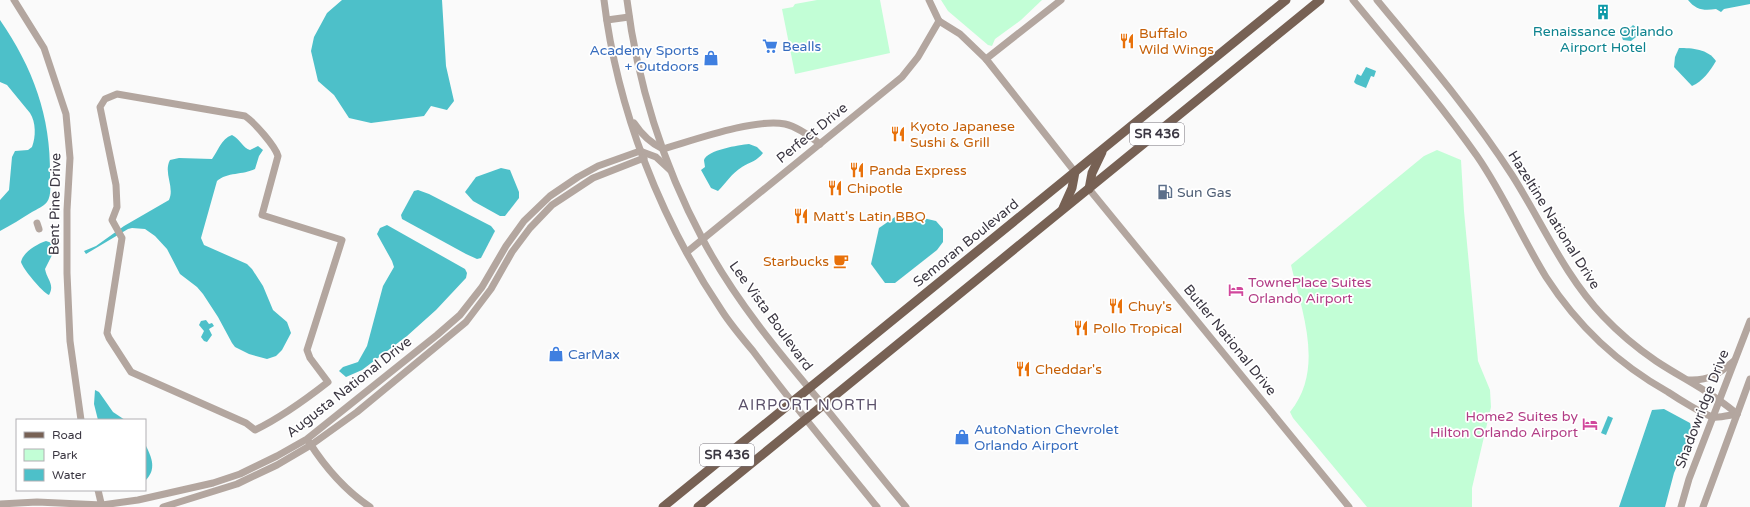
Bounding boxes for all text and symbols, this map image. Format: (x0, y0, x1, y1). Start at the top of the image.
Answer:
building icon: Renaissance Orlando Airport Hotel (1594, 3, 1612, 21)
place label: Renaissance Orlando Airport Hotel (1533, 23, 1673, 56)
place label: Buffalo Wild Wings (1139, 25, 1214, 58)
restaurant icon: Buffalo Wild Wings (1118, 32, 1136, 50)
supermarket icon: Bealls (761, 37, 779, 55)
place label: Bealls (782, 38, 821, 55)
place label: Academy Sports + Outdoors (589, 42, 699, 75)
shop icon: Academy Sports + Outdoors (702, 49, 720, 67)
street label: Perfect Drive (773, 99, 851, 167)
place label: Kyoto Japanese Sushi & Grill (910, 118, 1015, 151)
road number: SR 436 (1130, 123, 1184, 145)
restaurant icon: Kyoto Japanese Sushi & Grill (889, 125, 907, 143)
street label: Hazeltine National Drive (1504, 148, 1604, 292)
street label: Bent Pine Drive (46, 153, 64, 255)
restaurant icon: Panda Express (848, 161, 866, 179)
place label: Panda Express (869, 162, 967, 179)
restaurant icon: Chipotle (826, 179, 844, 197)
place label: Chipotle (847, 180, 903, 197)
fuel station icon: Sun Gas (1156, 183, 1174, 201)
place label: Sun Gas (1177, 184, 1232, 201)
street label: Semoran Boulevard (910, 195, 1022, 291)
restaurant icon: Matt's Latin BBQ (792, 207, 810, 225)
place label: Matt's Latin BBQ (813, 208, 926, 225)
cafe icon: Starbucks (832, 252, 850, 270)
place label: Starbucks (763, 253, 829, 270)
street label: Lee Vista Boulevard (726, 258, 816, 374)
place label: TownePlace Suites Orlando Airport (1248, 274, 1372, 307)
street label: Butler National Drive (1180, 281, 1280, 399)
hotel icon: TownePlace Suites Orlando Airport (1227, 281, 1245, 299)
restaurant icon: Chuy's (1107, 297, 1125, 315)
place label: Chuy's (1128, 298, 1172, 315)
restaurant icon: Pollo Tropical (1072, 319, 1090, 337)
place label: Pollo Tropical (1093, 320, 1182, 337)
street label: Augusta National Drive (283, 333, 415, 441)
shop icon: CarMax (547, 345, 565, 363)
place label: CarMax (568, 346, 620, 363)
street label: Shadowridge Drive (1672, 347, 1733, 471)
restaurant icon: Cheddar's (1014, 360, 1032, 378)
place label: Cheddar's (1035, 361, 1102, 378)
district label: AIRPORT NORTH (738, 396, 878, 414)
place label: Home2 Suites by Hilton Orlando Airport (1430, 408, 1579, 441)
hotel icon: Home2 Suites by Hilton Orlando Airport (1581, 415, 1599, 433)
legend (16, 419, 146, 491)
place label: AutoNation Chevrolet Orlando Airport (974, 421, 1119, 454)
text: Road (52, 428, 82, 442)
shop icon: AutoNation Chevrolet Orlando Airport (953, 428, 971, 446)
road number: SR 436 (700, 444, 754, 466)
text: Park (52, 448, 78, 462)
text: Water (52, 468, 87, 482)

